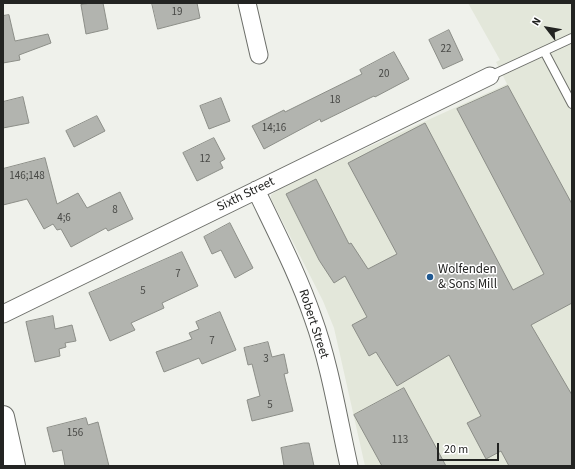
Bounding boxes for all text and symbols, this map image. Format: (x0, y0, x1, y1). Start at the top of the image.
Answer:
house number: 19 (172, 6, 182, 20)
north arrow (527, 8, 567, 48)
text: N (528, 15, 545, 29)
house number: 22 (441, 43, 451, 57)
house number: 20 (379, 68, 389, 82)
house number: 18 (330, 94, 340, 108)
house number: 14;16 (262, 122, 286, 136)
house number: 12 (200, 153, 210, 167)
house number: 146;148 (9, 170, 45, 184)
street label: Sixth Street (215, 174, 277, 216)
house number: 8 (112, 204, 118, 218)
house number: 4;6 (57, 212, 71, 226)
place label: Wolfenden & Sons Mill (438, 262, 497, 293)
house number: 7 (175, 268, 181, 282)
marker: Wolfenden & Sons Mill (425, 272, 435, 282)
house number: 5 (140, 285, 146, 299)
street label: Robert Street (294, 287, 332, 361)
house number: 7 (209, 335, 215, 349)
house number: 3 (263, 353, 269, 367)
house number: 5 (267, 399, 273, 413)
house number: 156 (67, 427, 83, 441)
house number: 113 (392, 434, 408, 448)
scale bar (439, 435, 501, 461)
text: 20 m (444, 441, 468, 458)

